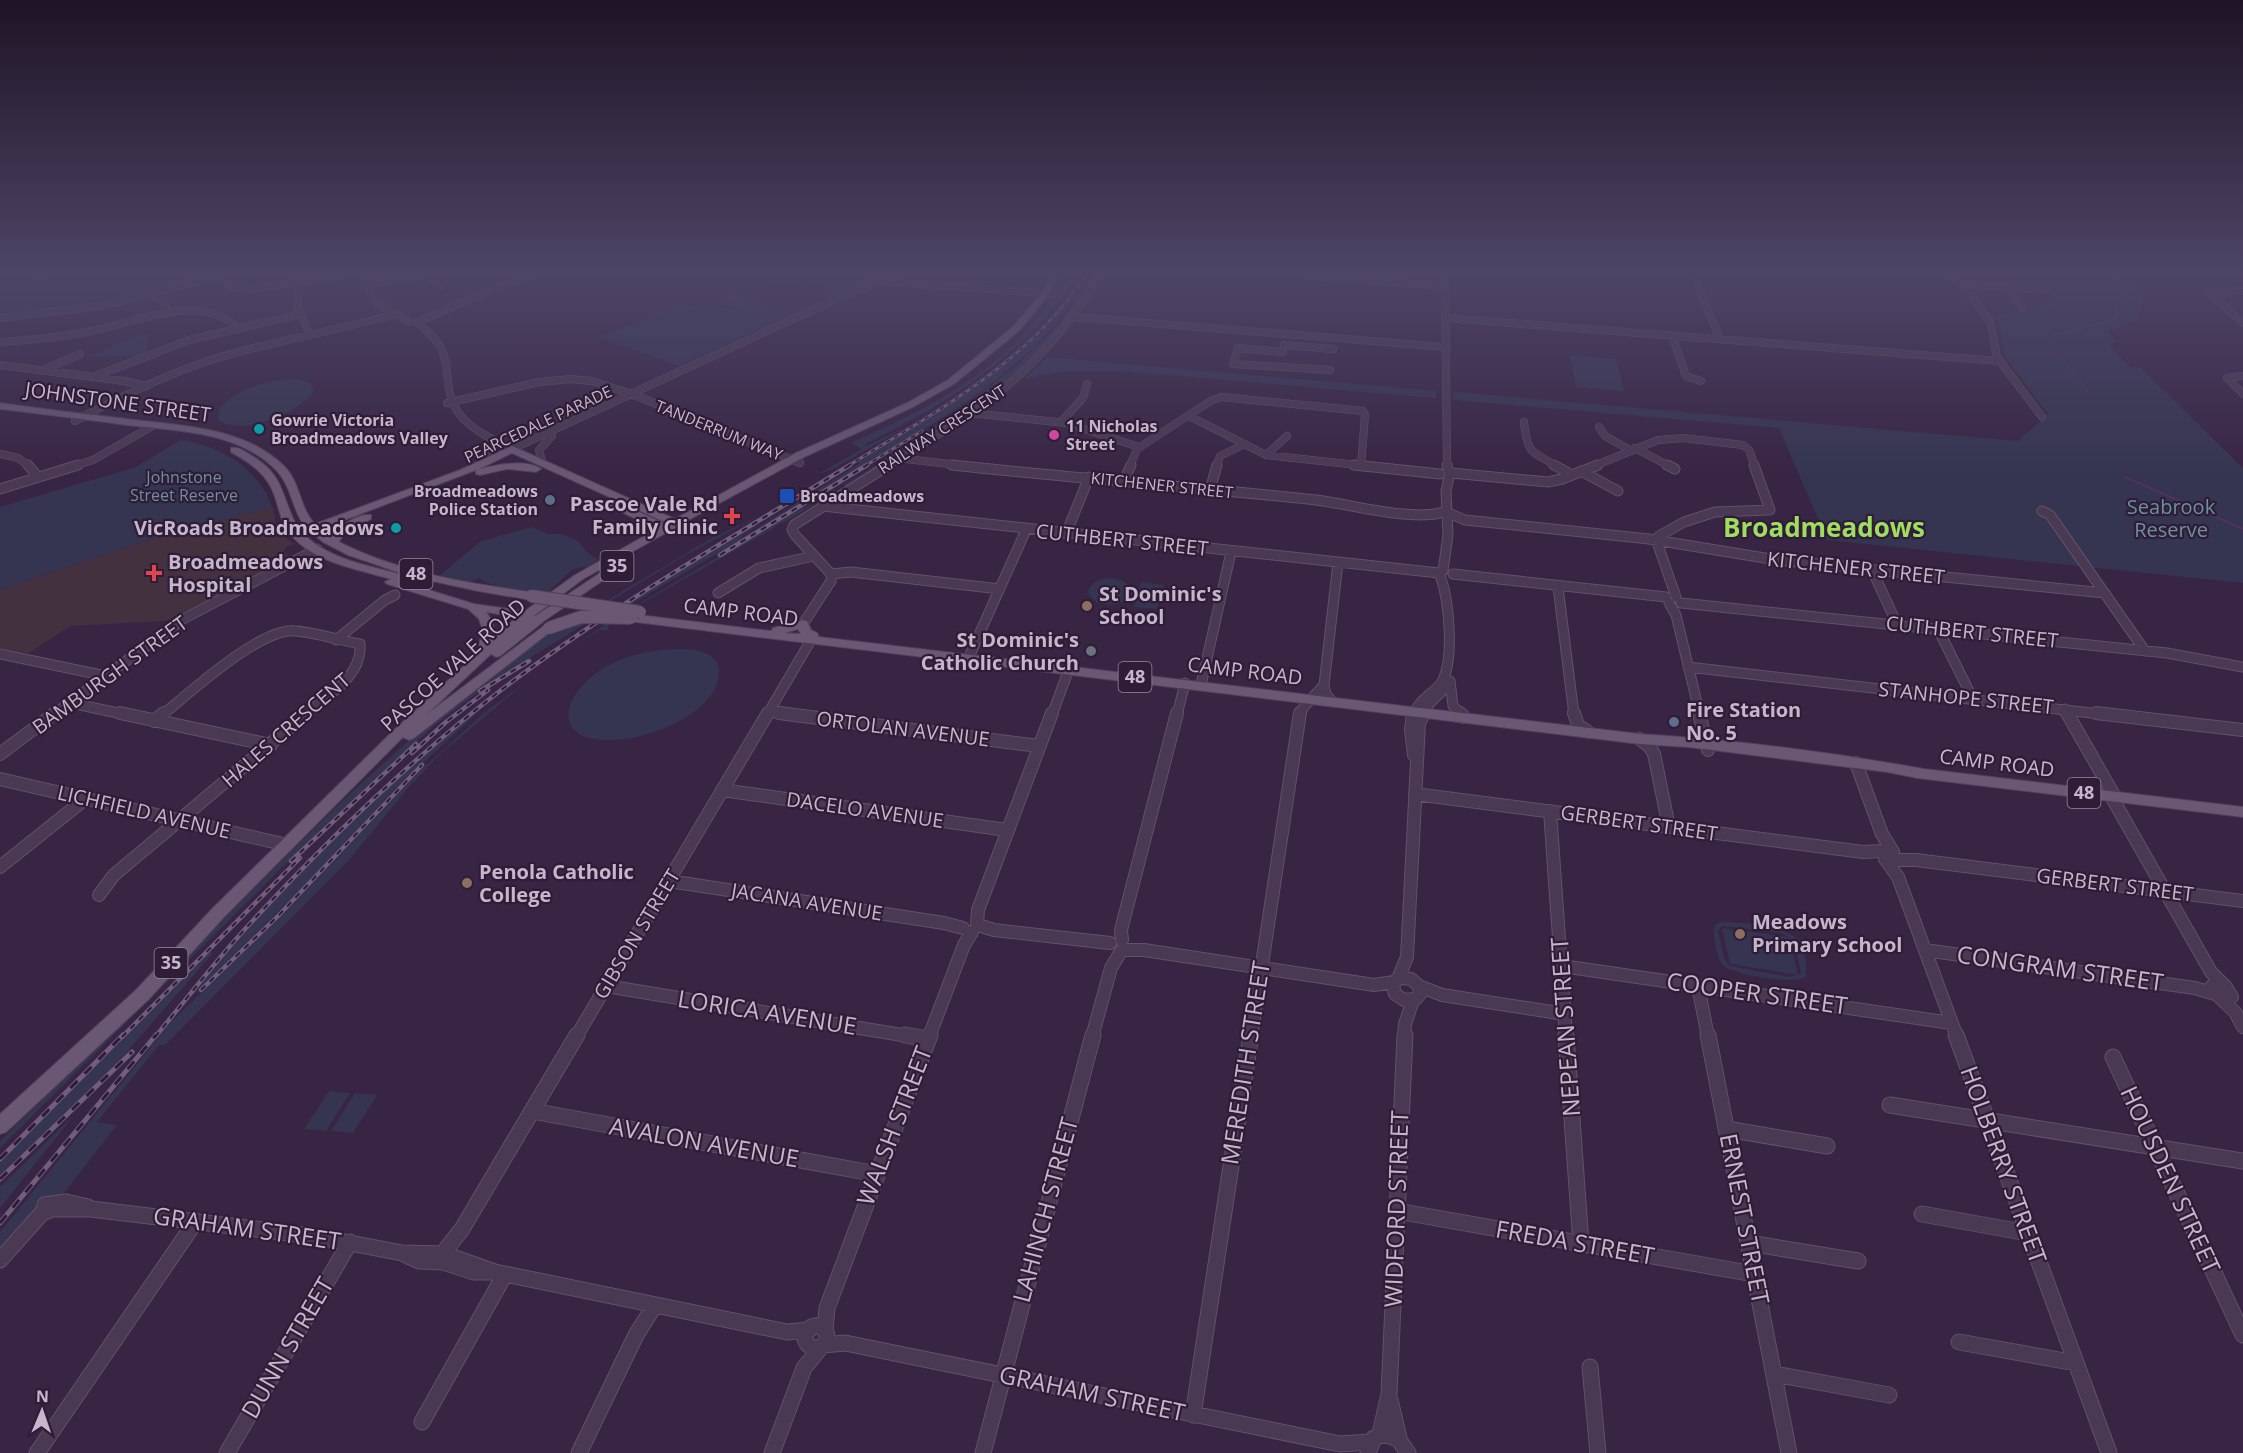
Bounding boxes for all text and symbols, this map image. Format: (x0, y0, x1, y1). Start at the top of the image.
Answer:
street label: JOHNSTONE STREET (22, 375, 213, 428)
street label: RAILWAY CRESCENT (874, 379, 1010, 479)
street label: PEARCEDALE PARADE (460, 380, 616, 468)
street label: TANDERRUM WAY (652, 394, 786, 466)
place label: Gowrie Victoria Broadmeadows Valley (271, 409, 449, 449)
place label: 11 Nicholas Street (1066, 415, 1158, 455)
marker: Gowrie Victoria Broadmeadows Valley (252, 422, 266, 436)
marker: 11 Nicholas Street (1047, 428, 1061, 442)
park label: Johnstone Street Reserve (130, 466, 238, 506)
street label: KITCHENER STREET (1090, 467, 1234, 503)
place label: Broadmeadows Police Station (414, 480, 538, 520)
place label: Broadmeadows (800, 485, 924, 507)
marker: Broadmeadows (778, 487, 796, 505)
place label: Pascoe Vale Rd Family Clinic (570, 490, 718, 540)
marker: Broadmeadows Police Station (543, 493, 557, 507)
park label: Seabrook Reserve (2127, 493, 2216, 543)
marker: Pascoe Vale Rd Family Clinic (723, 507, 741, 525)
district label: Broadmeadows (1723, 509, 1925, 545)
place label: VicRoads Broadmeadows (134, 514, 384, 541)
street label: CUTHBERT STREET (1035, 517, 1210, 562)
marker: VicRoads Broadmeadows (389, 521, 403, 535)
street label: KITCHENER STREET (1766, 545, 1946, 590)
place label: Broadmeadows Hospital (168, 548, 323, 598)
road number: 35 (600, 551, 634, 581)
road number: 48 (400, 559, 432, 589)
marker: Broadmeadows Hospital (145, 564, 163, 582)
place label: St Dominic's School (1099, 580, 1222, 630)
street label: CAMP ROAD (682, 591, 800, 632)
street label: PASCOE VALE ROAD (374, 592, 531, 737)
marker: St Dominic's School (1080, 599, 1094, 613)
street label: BAMBURGH STREET (27, 609, 193, 740)
street label: CUTHBERT STREET (1885, 609, 2060, 654)
place label: St Dominic's Catholic Church (921, 626, 1079, 676)
marker: St Dominic's Catholic Church (1084, 644, 1098, 658)
street label: CAMP ROAD (1186, 650, 1304, 691)
road number: 48 (1118, 662, 1152, 692)
street label: HALES CRESCENT (216, 666, 356, 793)
street label: STANHOPE STREET (1877, 675, 2055, 720)
place label: Fire Station No. 5 (1686, 696, 1801, 746)
street label: ORTOLAN AVENUE (815, 704, 991, 753)
marker: Fire Station No. 5 (1667, 715, 1681, 729)
street label: CAMP ROAD (1938, 742, 2056, 783)
street label: LICHFIELD AVENUE (55, 778, 233, 845)
road number: 48 (2068, 778, 2100, 808)
street label: DACELO AVENUE (785, 785, 945, 834)
street label: GERBERT STREET (1559, 798, 1719, 847)
place label: Penola Catholic College (479, 858, 634, 908)
street label: GERBERT STREET (2035, 861, 2195, 908)
street label: GIBSON STREET (587, 864, 686, 1004)
marker: Penola Catholic College (460, 876, 474, 890)
street label: JACANA AVENUE (728, 876, 885, 927)
place label: Meadows Primary School (1752, 908, 1902, 958)
marker: Meadows Primary School (1733, 927, 1747, 941)
street label: NEPEAN STREET (1542, 936, 1587, 1118)
street label: CONGRAM STREET (1955, 937, 2166, 998)
road number: 35 (154, 948, 188, 978)
street label: MEREDITH STREET (1212, 959, 1277, 1167)
street label: COOPER STREET (1665, 963, 1850, 1022)
street label: LORICA AVENUE (675, 981, 859, 1042)
street label: WALSH STREET (848, 1041, 939, 1210)
street label: HOLBERRY STREET (1953, 1061, 2056, 1268)
street label: HOUSDEN STREET (2113, 1080, 2229, 1278)
street label: AVALON AVENUE (607, 1109, 802, 1174)
street label: WIDFORD STREET (1376, 1110, 1415, 1308)
street label: LAHINCH STREET (1004, 1113, 1085, 1306)
street label: ERNEST STREET (1713, 1131, 1778, 1307)
street label: GRAHAM STREET (151, 1198, 343, 1257)
street label: FREDA STREET (1493, 1211, 1657, 1272)
street label: DUNN STREET (233, 1270, 341, 1424)
street label: GRAHAM STREET (996, 1357, 1188, 1428)
north arrow (12, 1381, 72, 1441)
text: N (36, 1385, 49, 1407)

